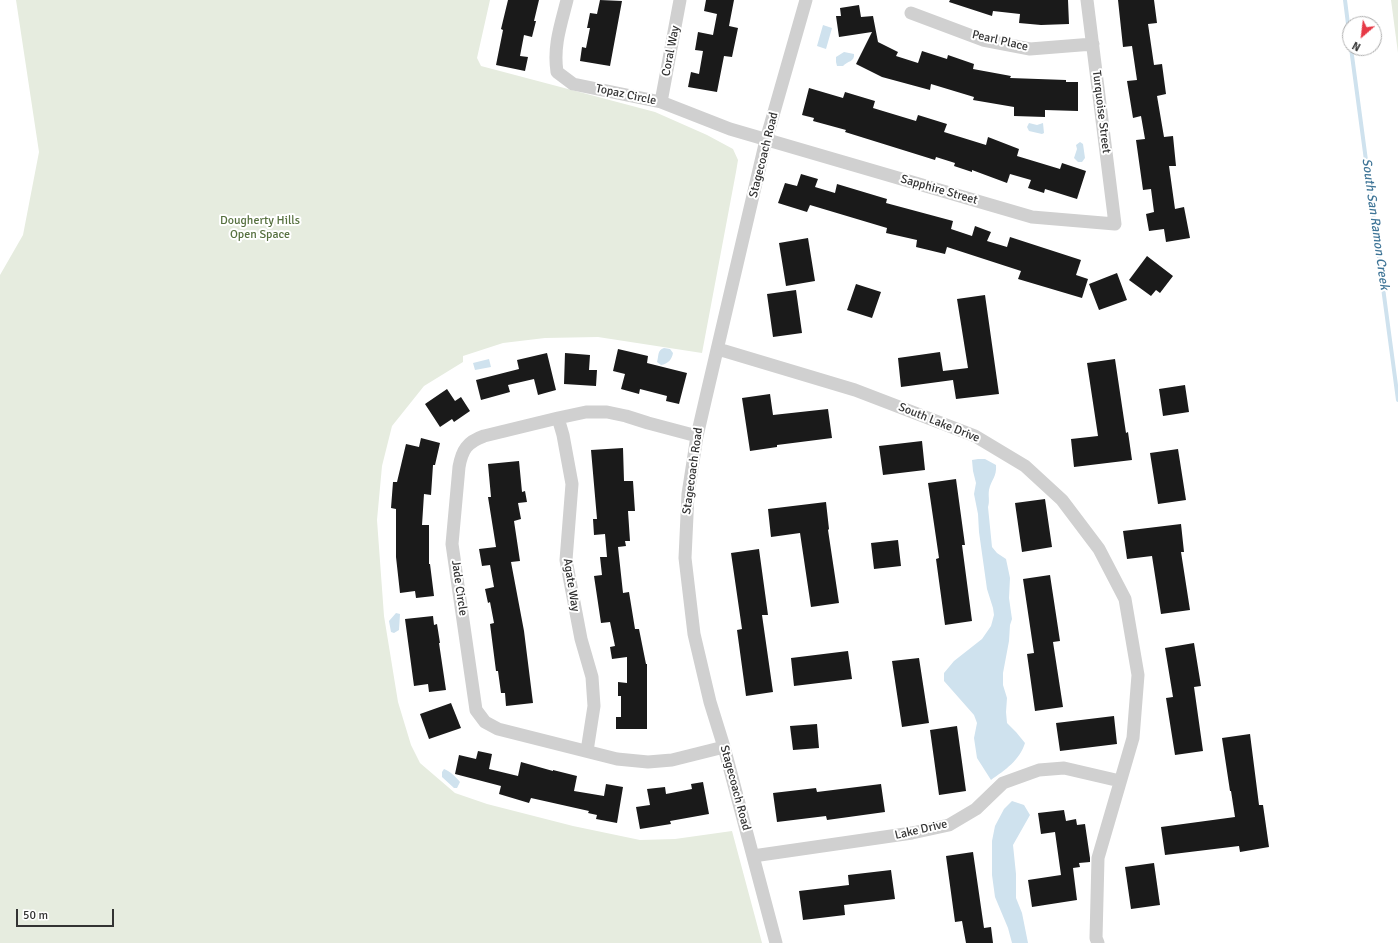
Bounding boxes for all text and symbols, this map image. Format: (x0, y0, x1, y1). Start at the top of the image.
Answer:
north arrow (1342, 16, 1382, 56)
street label: Coral Way (659, 24, 683, 78)
street label: Pearl Place (971, 28, 1029, 54)
text: N (1350, 39, 1363, 54)
street label: Turquoise Street (1089, 70, 1113, 154)
street label: Topaz Circle (595, 82, 657, 108)
street label: Stagecoach Road (746, 111, 782, 199)
water label: South San Ramon Creek (1358, 157, 1392, 291)
street label: Sapphire Street (899, 172, 979, 208)
park label: Dougherty Hills Open Space (220, 214, 300, 242)
street label: South Lake Drive (896, 400, 982, 446)
street label: Stagecoach Road (680, 427, 706, 515)
street label: Agate Way (560, 557, 582, 613)
street label: Jade Circle (448, 559, 470, 617)
street label: Stagecoach Road (717, 744, 753, 832)
street label: Lake Drive (893, 817, 949, 843)
scale bar (18, 901, 116, 927)
text: 50 m (23, 908, 48, 923)

